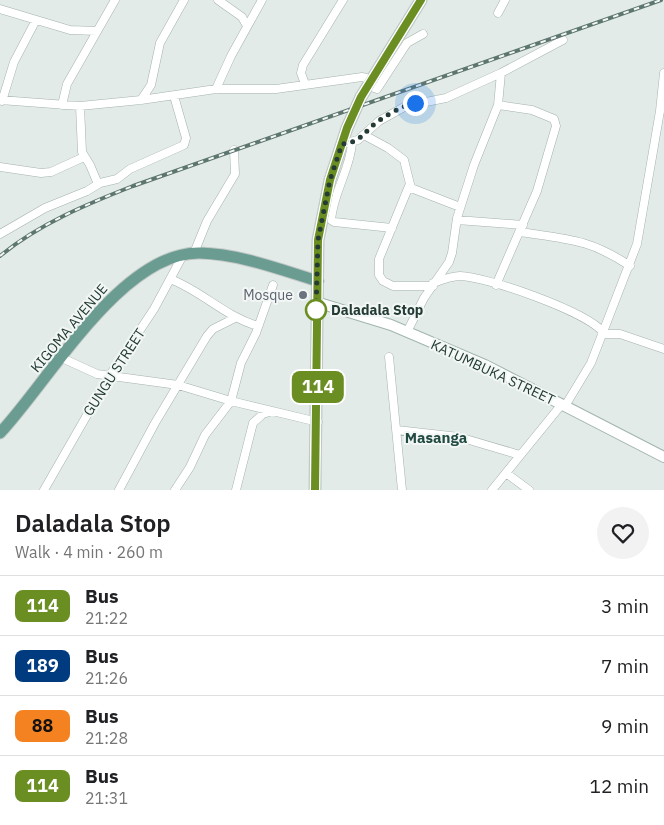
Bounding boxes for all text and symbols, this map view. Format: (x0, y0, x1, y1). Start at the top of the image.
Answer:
your location (403, 91, 428, 116)
street label: KIGOMA AVENUE (27, 280, 111, 376)
place label: Mosque (243, 286, 293, 304)
marker: Mosque (297, 289, 309, 301)
marker: Daladala Stop (305, 299, 327, 321)
place label: Daladala Stop (331, 301, 423, 319)
street label: GUNGU STREET (79, 325, 149, 419)
street label: KATUMBUKA STREET (428, 335, 558, 409)
line badge: 114 (289, 371, 347, 403)
text: 114 (302, 375, 334, 398)
district label: Masanga (405, 428, 468, 447)
text: Daladala Stop (15, 507, 171, 539)
button: heart (597, 507, 649, 559)
text: Walk · 4 min · 260 m (15, 542, 163, 562)
text: Bus (85, 584, 119, 608)
text: 114 (26, 594, 59, 617)
text: 3 min (601, 594, 649, 618)
text: 21:22 (85, 608, 128, 628)
text: Bus (85, 644, 119, 668)
text: 189 (26, 654, 59, 677)
text: 7 min (601, 654, 649, 678)
text: 21:26 (85, 668, 128, 688)
text: Bus (85, 704, 119, 728)
text: 88 (32, 714, 53, 737)
text: 9 min (601, 714, 649, 738)
text: 21:28 (85, 728, 128, 748)
text: Bus (85, 764, 119, 788)
text: 114 (26, 774, 59, 797)
text: 12 min (590, 774, 649, 798)
text: 21:31 (85, 788, 128, 808)

